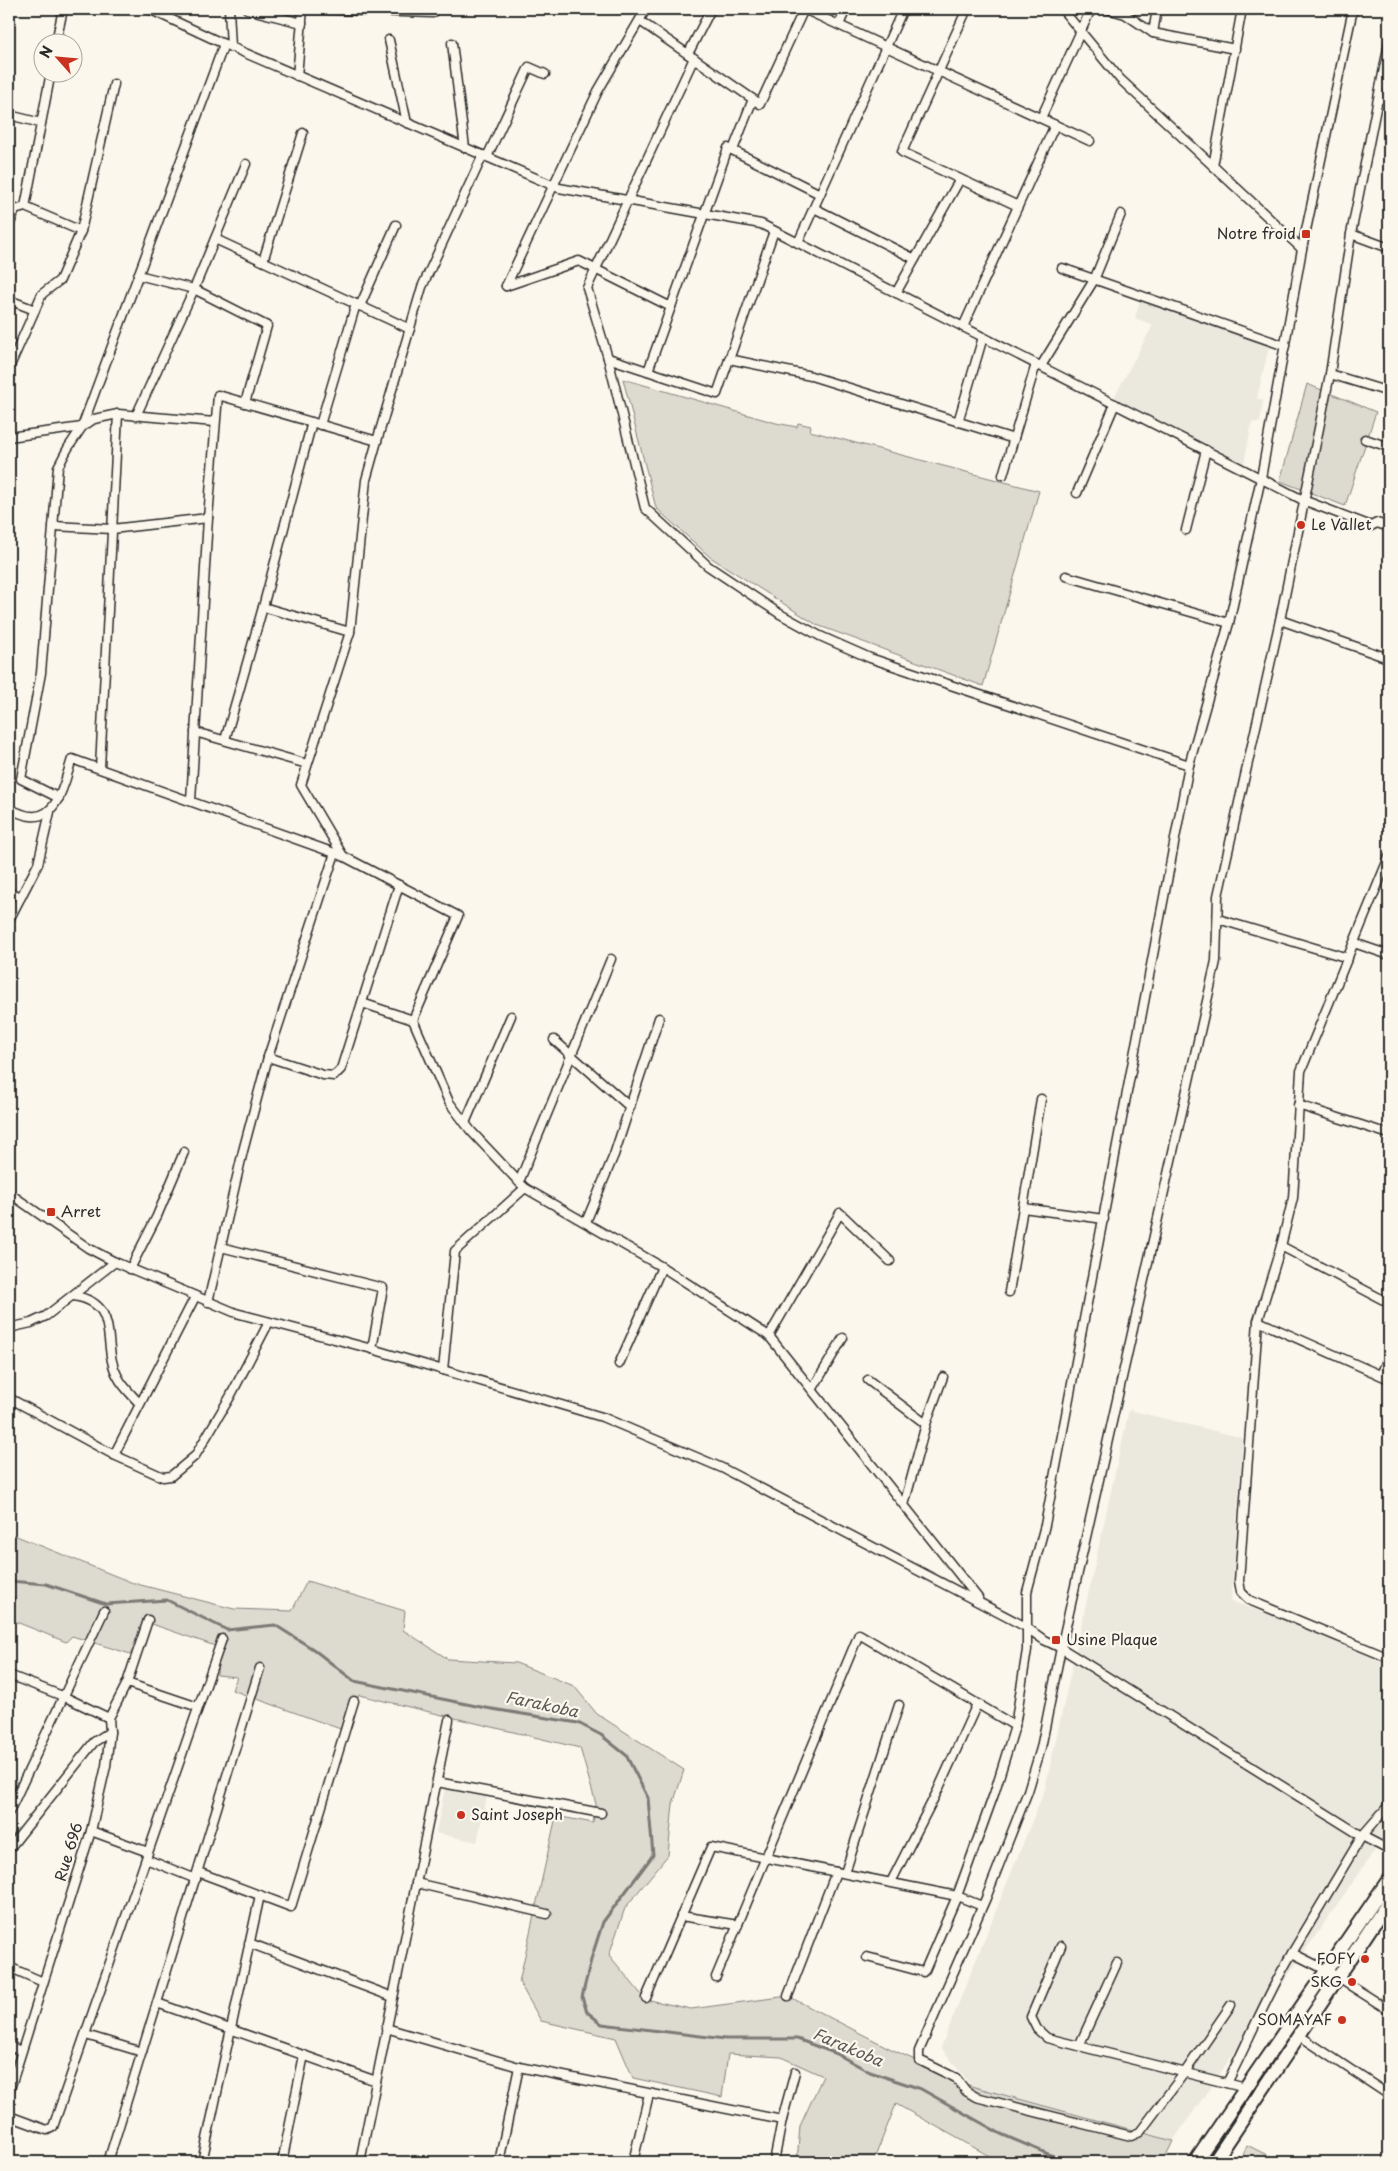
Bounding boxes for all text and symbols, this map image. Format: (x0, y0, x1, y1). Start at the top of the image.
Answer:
north arrow (32, 32, 82, 82)
text: N (34, 42, 58, 62)
place label: Notre froid (1217, 221, 1296, 244)
marker: Notre froid (1300, 228, 1312, 240)
place label: Le Vallet (1311, 512, 1372, 535)
marker: Le Vallet (1295, 519, 1307, 531)
place label: Arret (61, 1199, 101, 1222)
marker: Arret (45, 1206, 57, 1218)
place label: Usine Plaque (1066, 1627, 1158, 1650)
marker: Usine Plaque (1050, 1634, 1062, 1646)
water label: Farakoba (504, 1684, 582, 1723)
place label: Saint Joseph (471, 1802, 563, 1825)
marker: Saint Joseph (455, 1809, 467, 1821)
street label: Rue 696 (48, 1819, 87, 1884)
place label: FOFY (1317, 1946, 1355, 1969)
marker: FOFY (1359, 1953, 1371, 1965)
place label: SKG (1310, 1969, 1342, 1992)
marker: SKG (1346, 1976, 1358, 1988)
place label: SOMAYAF (1258, 2007, 1332, 2030)
marker: SOMAYAF (1336, 2014, 1348, 2026)
water label: Farakoba (810, 2021, 888, 2072)

